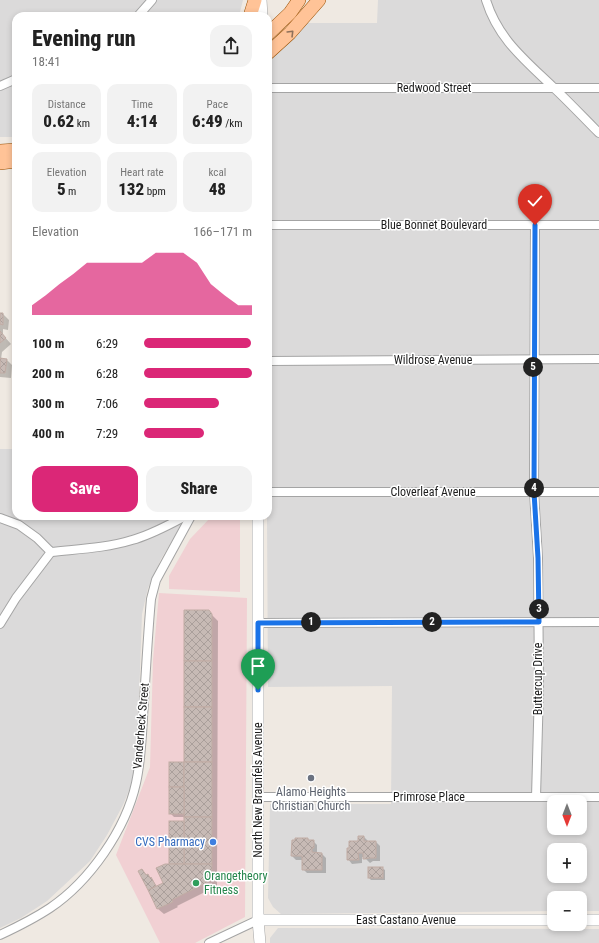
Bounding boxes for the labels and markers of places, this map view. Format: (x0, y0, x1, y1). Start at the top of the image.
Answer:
pin (518, 184, 552, 225)
pin: 5 (523, 357, 543, 377)
pin: 4 (524, 478, 544, 498)
pin: 3 (529, 599, 549, 619)
pin: 1 (301, 612, 321, 632)
pin: 2 (422, 612, 442, 632)
pin (241, 649, 275, 690)
marker: Alamo Heights Christian Church (306, 773, 316, 783)
place label: Alamo Heights Christian Church (272, 785, 350, 813)
place label: CVS Pharmacy (135, 835, 205, 849)
marker: CVS Pharmacy (208, 837, 218, 847)
place label: Orangetheory Fitness (204, 869, 268, 897)
marker: Orangetheory Fitness (191, 878, 201, 888)

